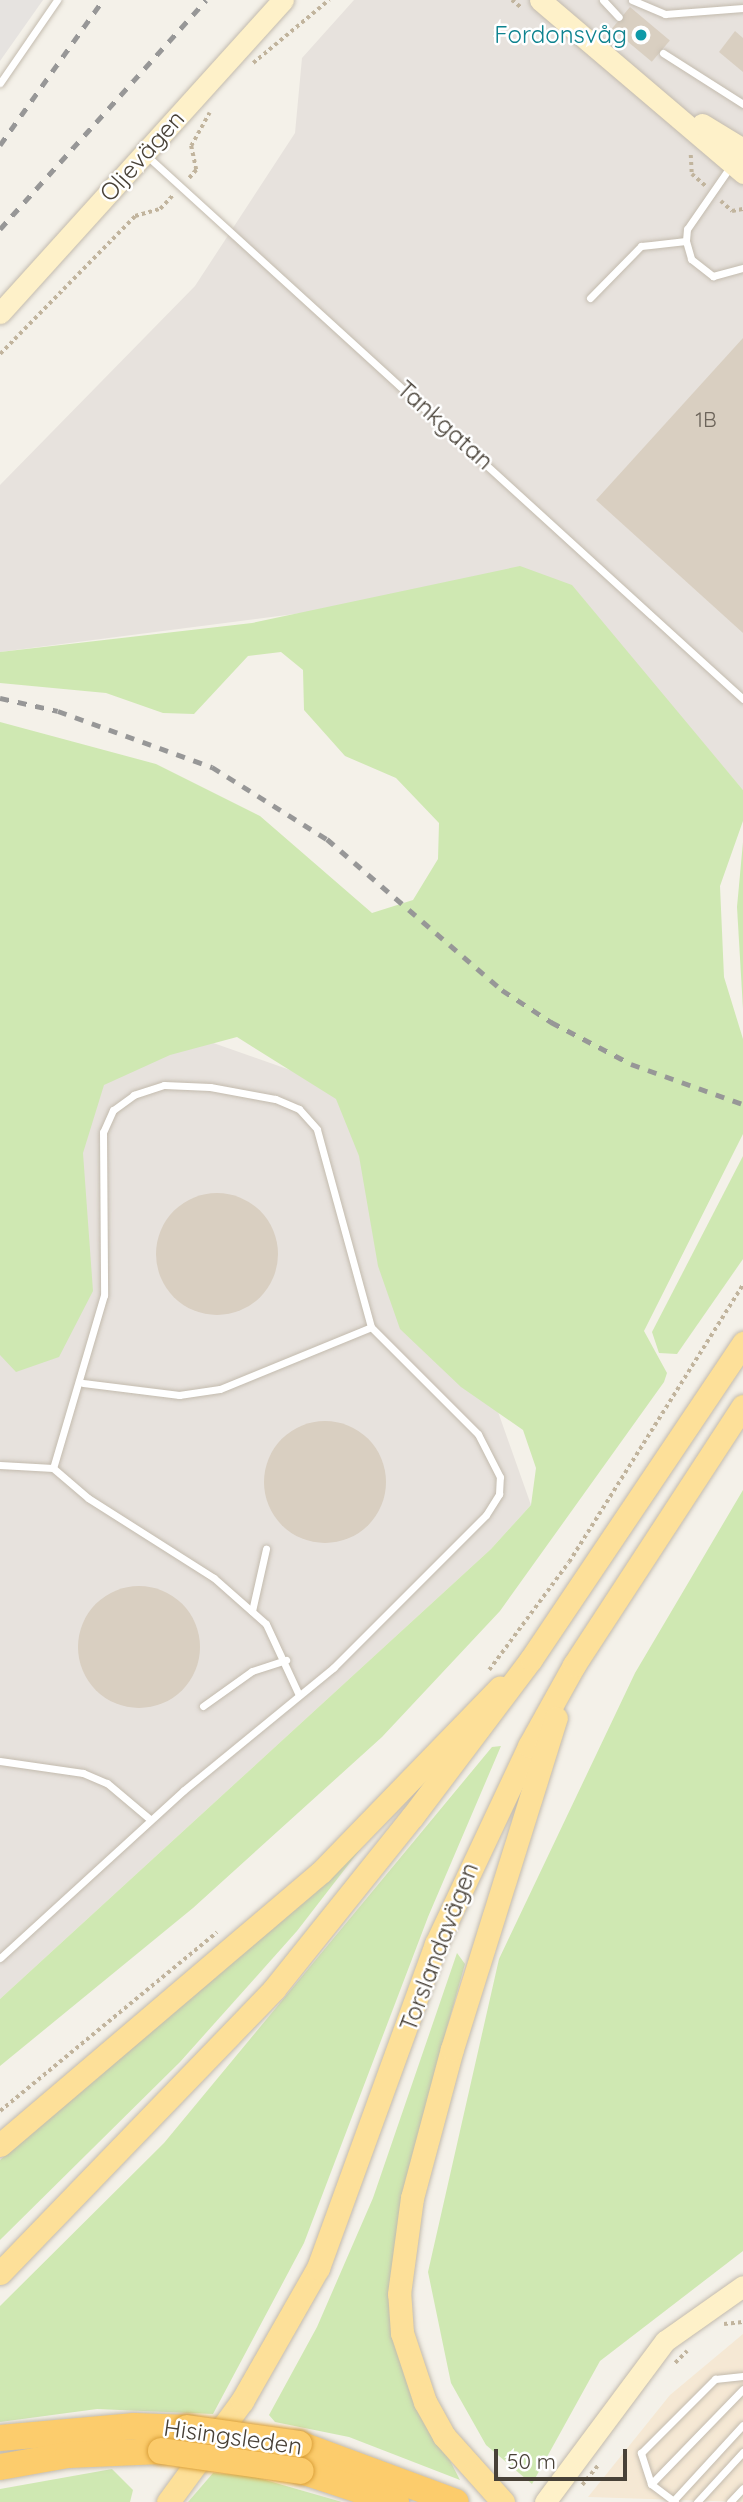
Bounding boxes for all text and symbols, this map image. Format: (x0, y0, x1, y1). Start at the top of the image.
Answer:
place label: Fordonsvåg (494, 21, 627, 49)
marker: Fordonsvåg (633, 27, 649, 43)
street label: Oljevägen (94, 105, 190, 207)
street label: Tankgatan (391, 374, 499, 476)
house number: 1B (695, 406, 717, 432)
street label: Torslandavägen (394, 1859, 484, 2035)
street label: Hisingsleden (162, 2413, 304, 2461)
scale bar (498, 2436, 631, 2480)
text: 50 m (507, 2448, 556, 2474)

